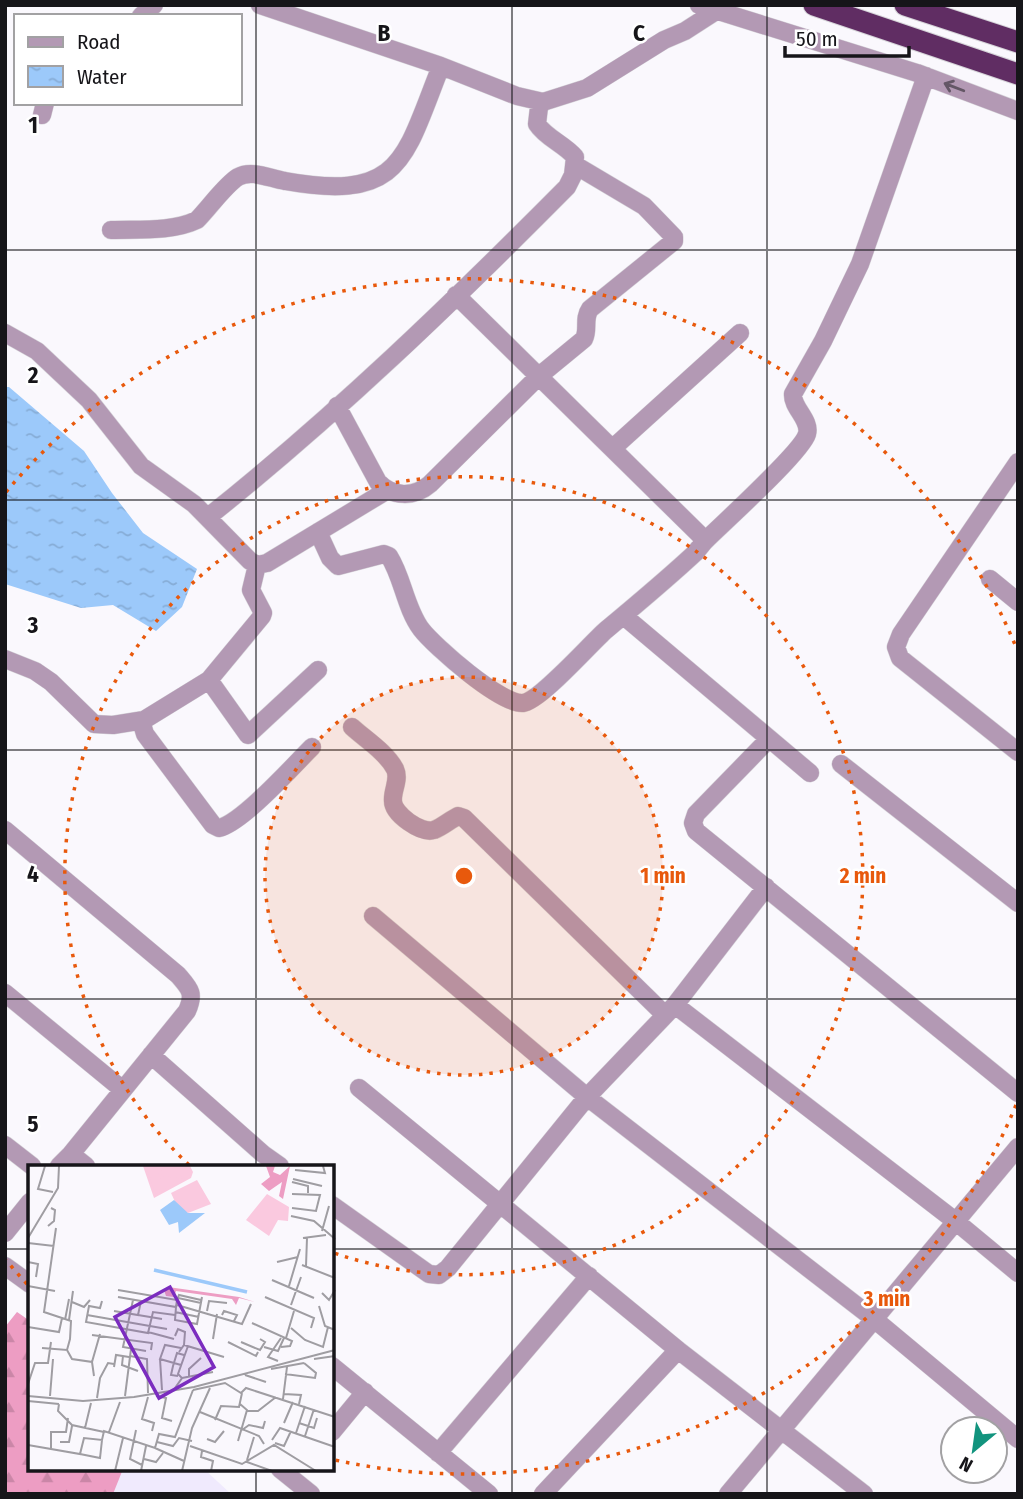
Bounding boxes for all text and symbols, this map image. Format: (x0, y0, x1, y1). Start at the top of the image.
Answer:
legend (14, 14, 242, 105)
scale bar (785, 14, 909, 58)
text: B (378, 19, 391, 47)
text: C (633, 19, 645, 47)
text: 50 m (796, 26, 838, 52)
text: Road (77, 29, 121, 55)
text: Water (77, 64, 127, 90)
one-way arrow (943, 80, 965, 92)
text: 1 (28, 111, 38, 139)
text: 2 (27, 361, 39, 389)
text: 3 (27, 611, 39, 639)
text: 4 (27, 860, 39, 888)
text: 1 min (640, 863, 686, 889)
text: 2 min (839, 863, 886, 889)
centre of rings (452, 864, 476, 888)
text: 5 (27, 1110, 39, 1138)
inset map (28, 1165, 334, 1471)
text: 3 min (863, 1286, 910, 1312)
north arrow (939, 1415, 1009, 1485)
text: N (955, 1452, 977, 1477)

